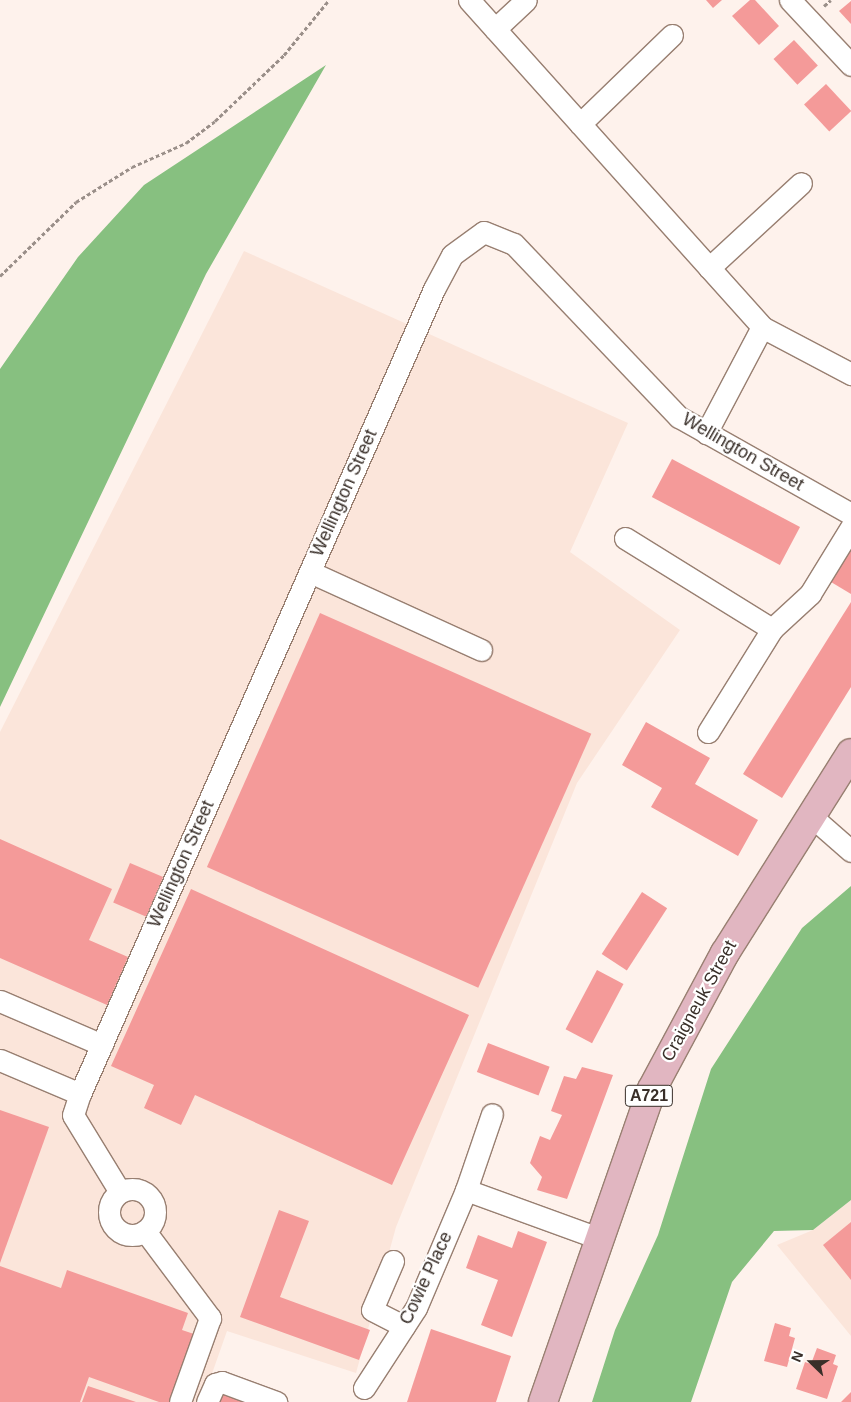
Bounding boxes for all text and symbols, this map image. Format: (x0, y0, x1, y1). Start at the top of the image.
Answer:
street label: Wellington Street (678, 408, 808, 496)
street label: Wellington Street (306, 426, 382, 560)
street label: Wellington Street (143, 797, 219, 931)
street label: Craigneuk Street (657, 937, 741, 1065)
road number: A721 (624, 1082, 674, 1110)
street label: Cowie Place (395, 1228, 457, 1328)
north arrow (786, 1337, 836, 1387)
text: N (788, 1349, 806, 1364)

